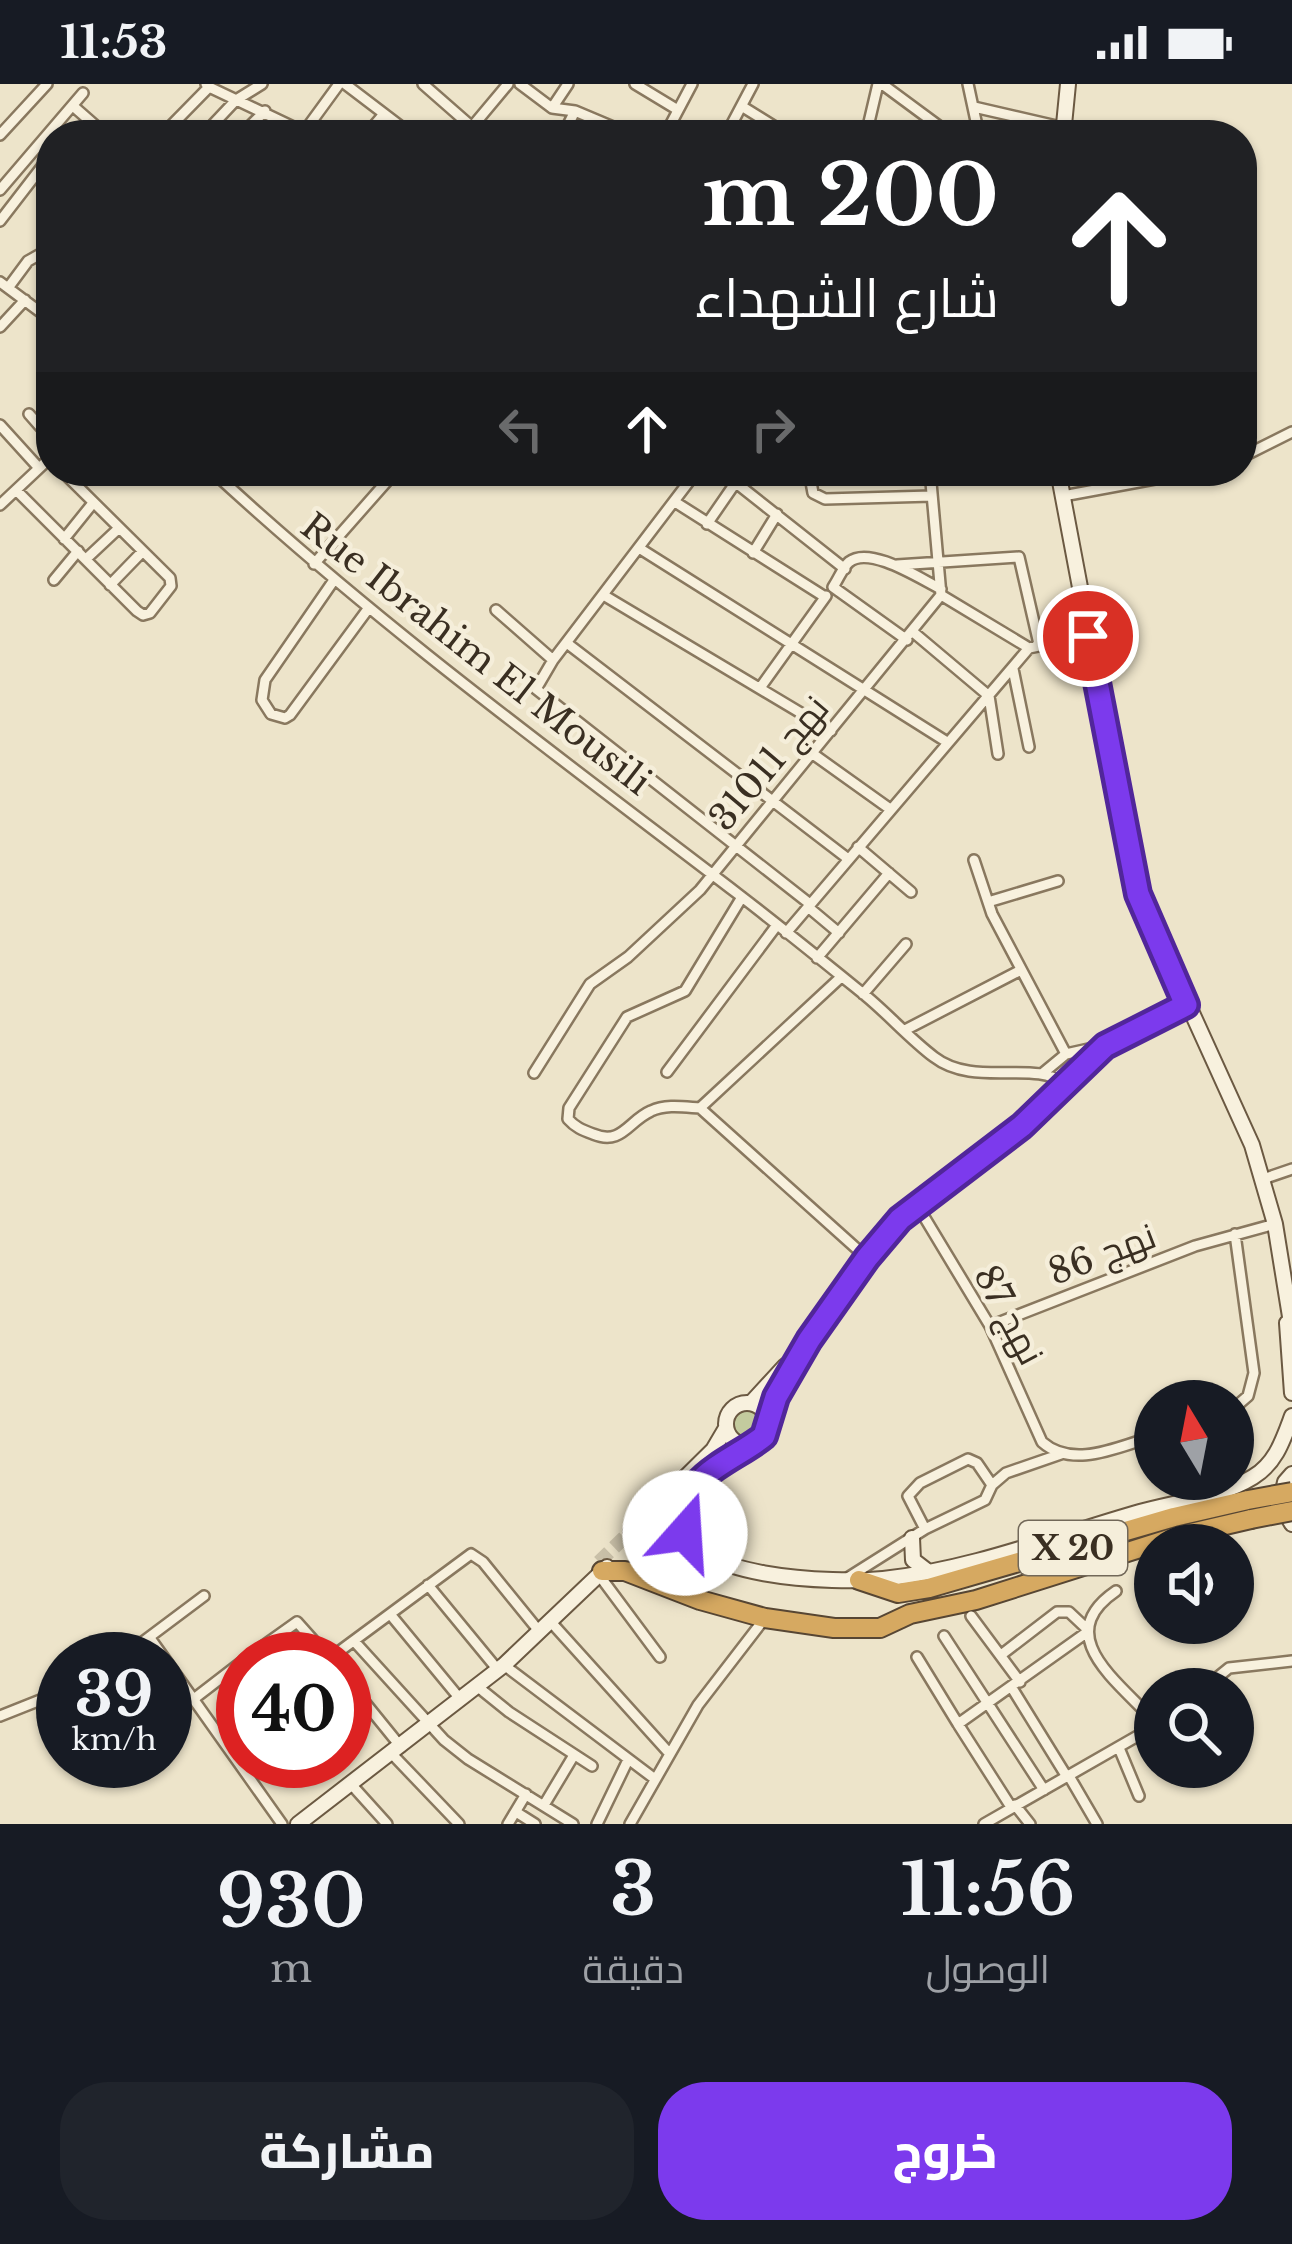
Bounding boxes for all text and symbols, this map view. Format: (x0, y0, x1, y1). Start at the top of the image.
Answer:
text: 11:53 (60, 14, 167, 70)
text: 200 m (702, 144, 999, 248)
icon: ahead (1041, 168, 1197, 324)
text: شارع الشهداء (695, 265, 999, 332)
icon: left (488, 396, 554, 462)
icon: ahead (614, 396, 680, 462)
icon: right (740, 396, 806, 462)
street label: Rue Ibrahim El Mousili (292, 503, 660, 805)
pin (1037, 585, 1139, 687)
icon: arrive (1055, 603, 1121, 669)
street label: نهج 31011 (700, 686, 840, 841)
street label: نهج 86 (1042, 1213, 1163, 1297)
street label: نهج 87 (962, 1258, 1054, 1373)
north arrow (1134, 1380, 1254, 1500)
map controls (1134, 1380, 1254, 1788)
position arrow (622, 1470, 748, 1596)
road number: X 20 (1019, 1521, 1127, 1575)
button: sound (1134, 1524, 1254, 1644)
speed limit sign: 40 (216, 1632, 372, 1788)
text: 39 (75, 1658, 153, 1732)
button: search (1134, 1668, 1254, 1788)
text: km/h (71, 1721, 157, 1758)
text: 3 (610, 1845, 656, 1934)
text: 11:56 (901, 1845, 1075, 1934)
text: 930 (217, 1857, 366, 1946)
text: m (270, 1944, 312, 1993)
text: دقيقة (582, 1945, 684, 1994)
text: الوصول (926, 1945, 1050, 1994)
button: مشاركة (60, 2082, 634, 2220)
button: خروج (658, 2082, 1232, 2220)

